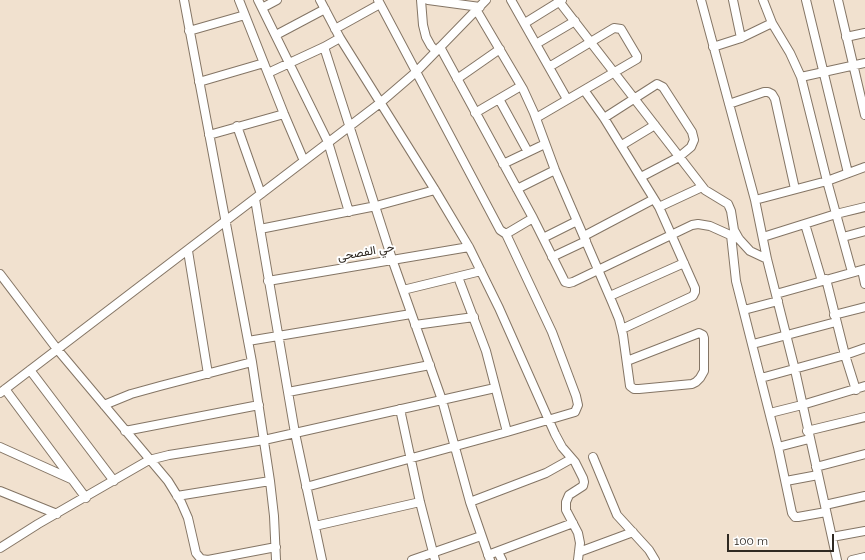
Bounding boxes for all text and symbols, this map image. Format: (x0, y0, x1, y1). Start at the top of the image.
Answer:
street label: حي الفصحى (336, 240, 396, 264)
scale bar (729, 526, 836, 552)
text: 100 m (734, 534, 768, 548)

